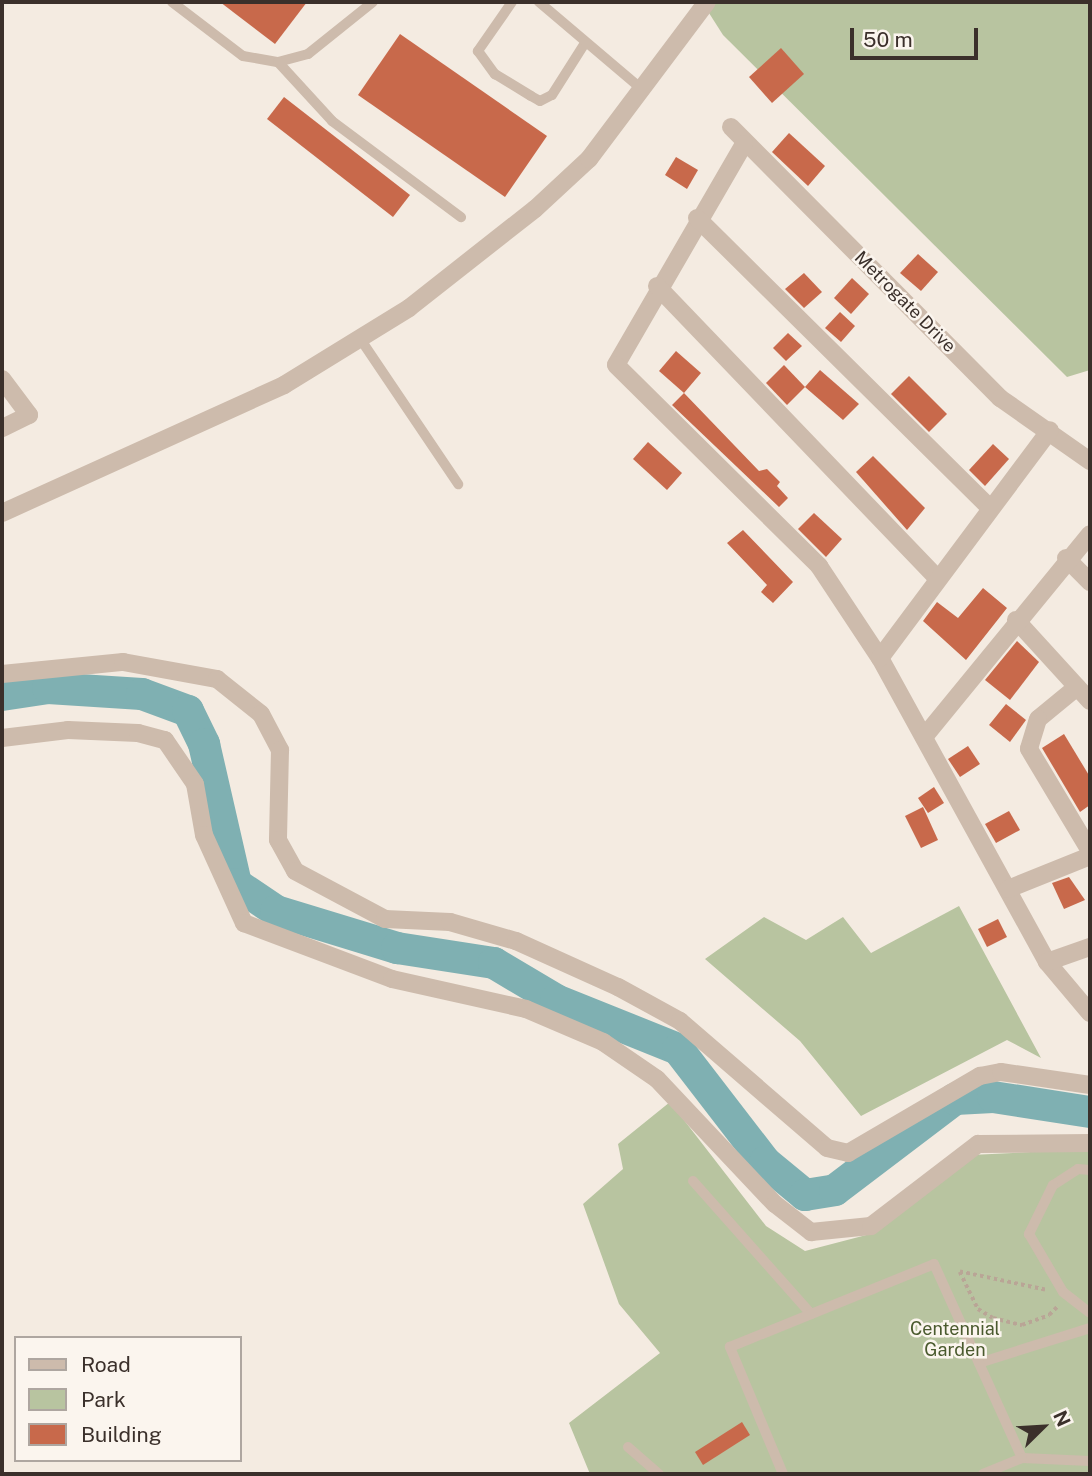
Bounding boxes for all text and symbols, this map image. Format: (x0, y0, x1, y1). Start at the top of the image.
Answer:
scale bar (854, 14, 982, 58)
text: 50 m (863, 27, 913, 52)
street label: Metrogate Drive (850, 247, 960, 357)
park label: Centennial Garden (910, 1319, 1000, 1362)
legend (14, 1336, 242, 1462)
text: Road (81, 1352, 131, 1377)
text: Park (81, 1387, 126, 1412)
north arrow (1008, 1392, 1078, 1462)
text: N (1049, 1407, 1075, 1430)
text: Building (81, 1422, 162, 1447)

